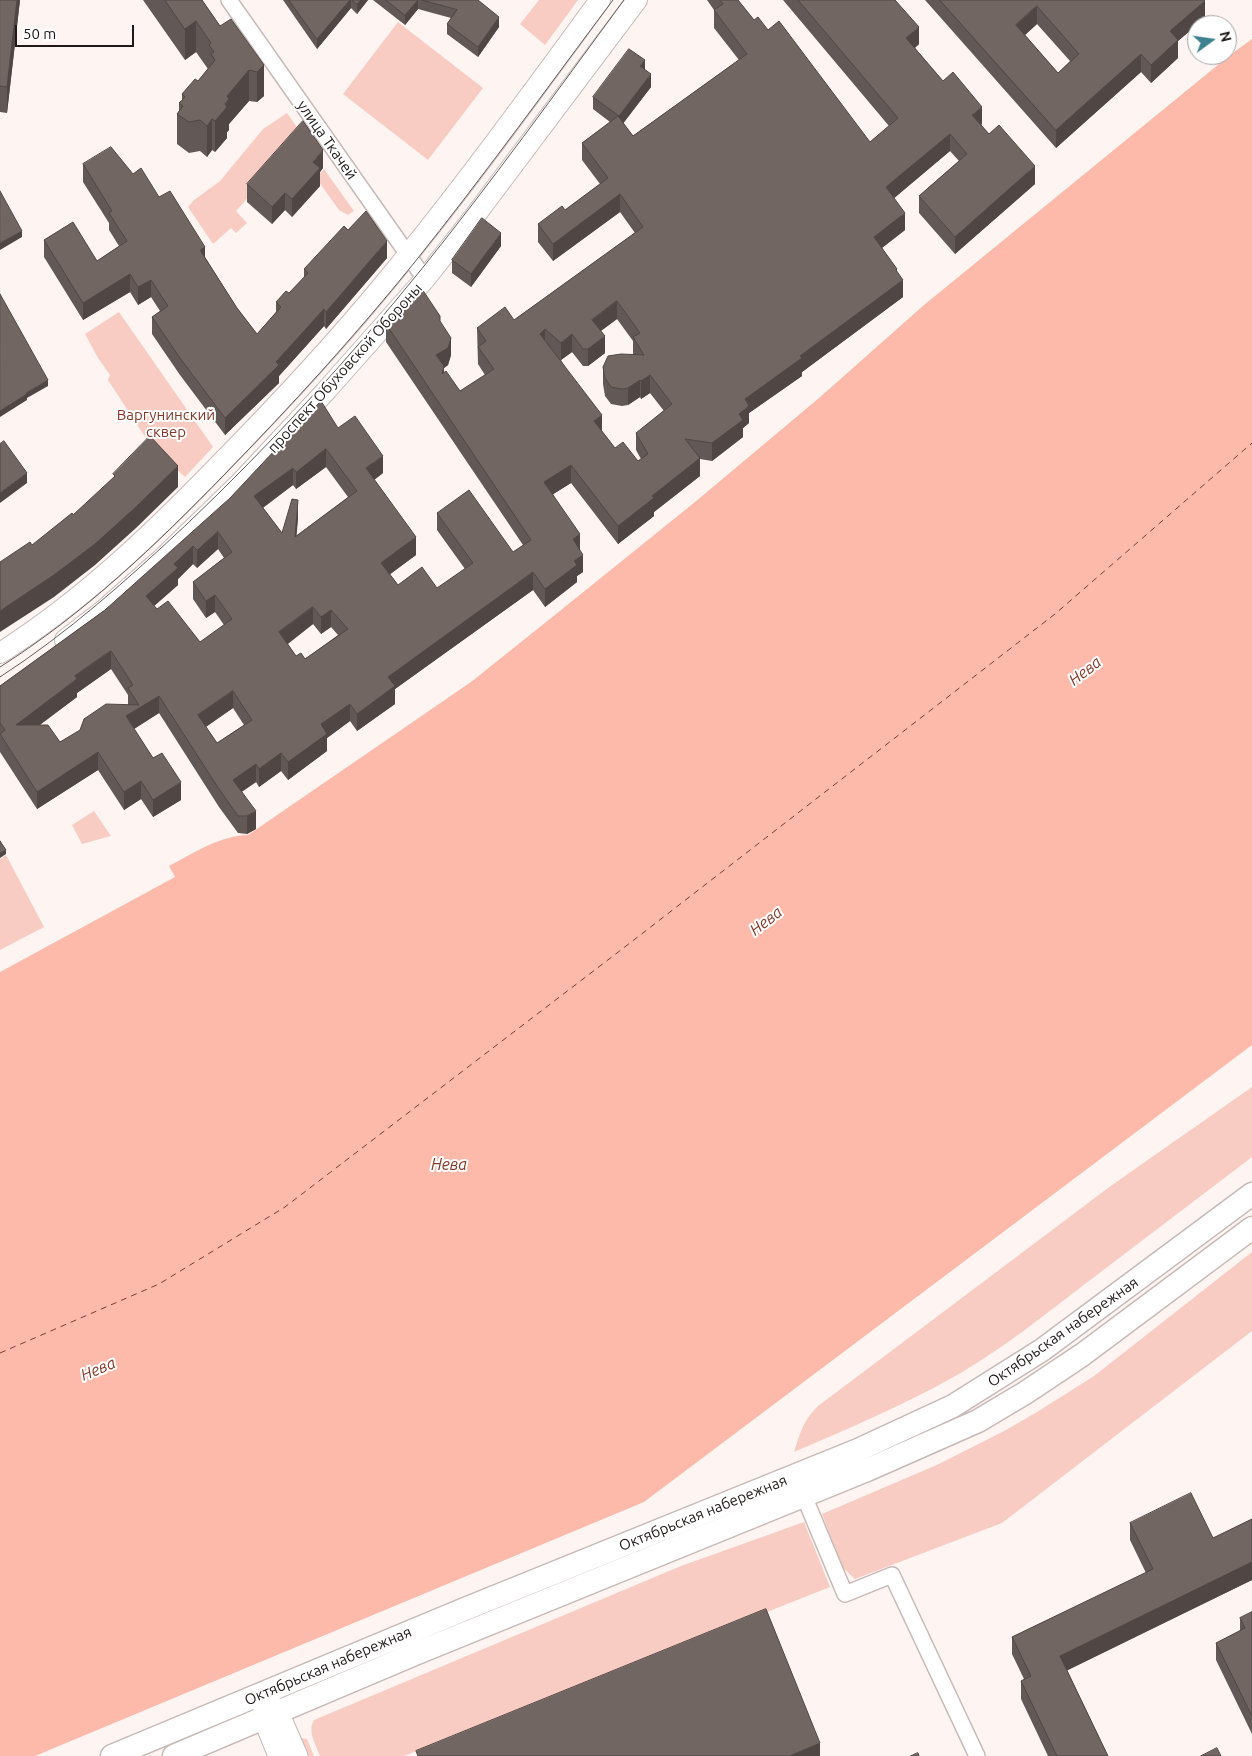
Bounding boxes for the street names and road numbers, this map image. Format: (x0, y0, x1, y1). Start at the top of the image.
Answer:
street label: улица Ткачей (293, 97, 361, 183)
street label: проспект Обуховской Обороны (264, 279, 426, 457)
street label: Октябрьская набережная (984, 1273, 1142, 1391)
street label: Октябрьская набережная (616, 1471, 790, 1555)
street label: Октябрьская набережная (242, 1623, 414, 1709)

